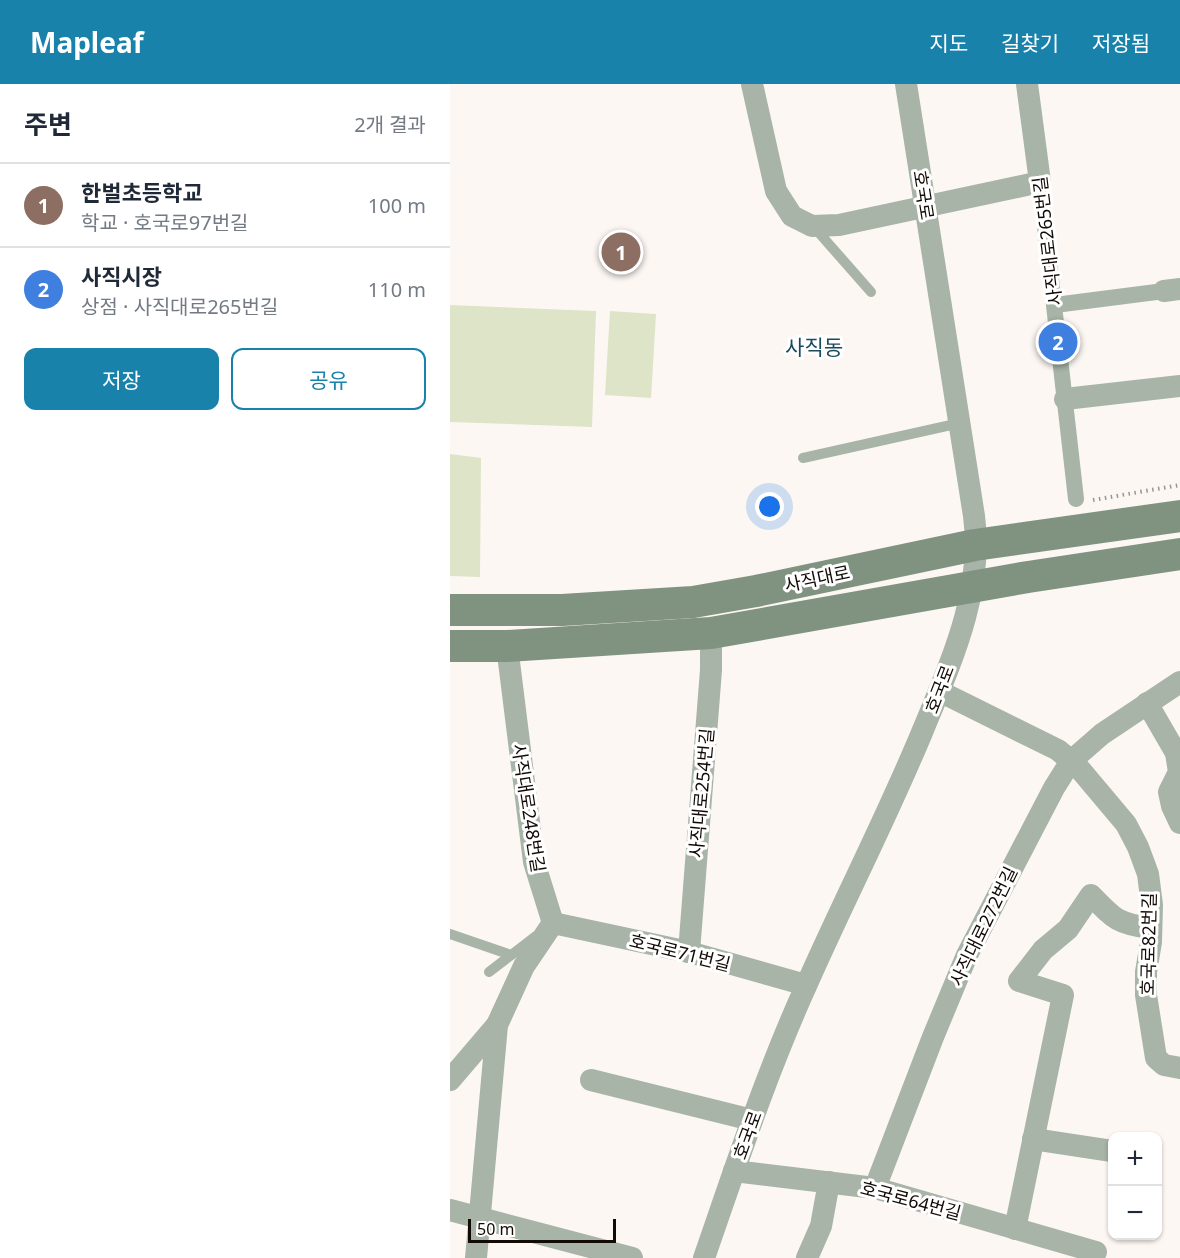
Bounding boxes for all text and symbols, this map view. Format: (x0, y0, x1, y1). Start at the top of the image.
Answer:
text: Mapleaf (30, 23, 144, 61)
text: 지도 (929, 29, 968, 57)
text: 길찾기 (1001, 29, 1059, 57)
text: 저장됨 (1092, 29, 1150, 57)
text: 주변 (24, 106, 72, 142)
text: 2개 결과 (354, 111, 426, 138)
street label: 호국로 (908, 169, 940, 221)
street label: 사직대로265번길 (1027, 175, 1067, 307)
text: 한벌초등학교 (81, 177, 202, 207)
text: 1 (38, 192, 49, 219)
text: 100 m (368, 192, 426, 219)
text: 학교 · 호국로97번길 (81, 209, 248, 236)
pin: 1 (602, 230, 640, 274)
text: 사직시장 (81, 261, 162, 291)
text: 2 (38, 276, 49, 303)
text: 110 m (368, 276, 426, 303)
text: 상점 · 사직대로265번길 (81, 293, 278, 320)
pin: 2 (1038, 320, 1078, 364)
district label: 사직동 (785, 333, 843, 361)
button: 저장 (24, 348, 219, 410)
button: 공유 (231, 348, 426, 410)
your location (755, 492, 784, 521)
street label: 사직대로 (782, 559, 852, 597)
street label: 호국로 (919, 662, 959, 716)
street label: 사직대로254번길 (683, 727, 719, 859)
street label: 사직대로248번길 (507, 742, 551, 874)
street label: 사직대로272번길 (944, 862, 1022, 990)
street label: 호국로82번길 (1135, 892, 1161, 996)
street label: 호국로71번길 (627, 928, 733, 976)
street label: 호국로 (727, 1108, 767, 1162)
map controls (1108, 1132, 1162, 1240)
button: + (1108, 1132, 1162, 1186)
street label: 호국로64번길 (858, 1175, 964, 1225)
button: − (1108, 1186, 1162, 1240)
scale bar (468, 1216, 616, 1244)
text: 50 m (477, 1218, 514, 1240)

